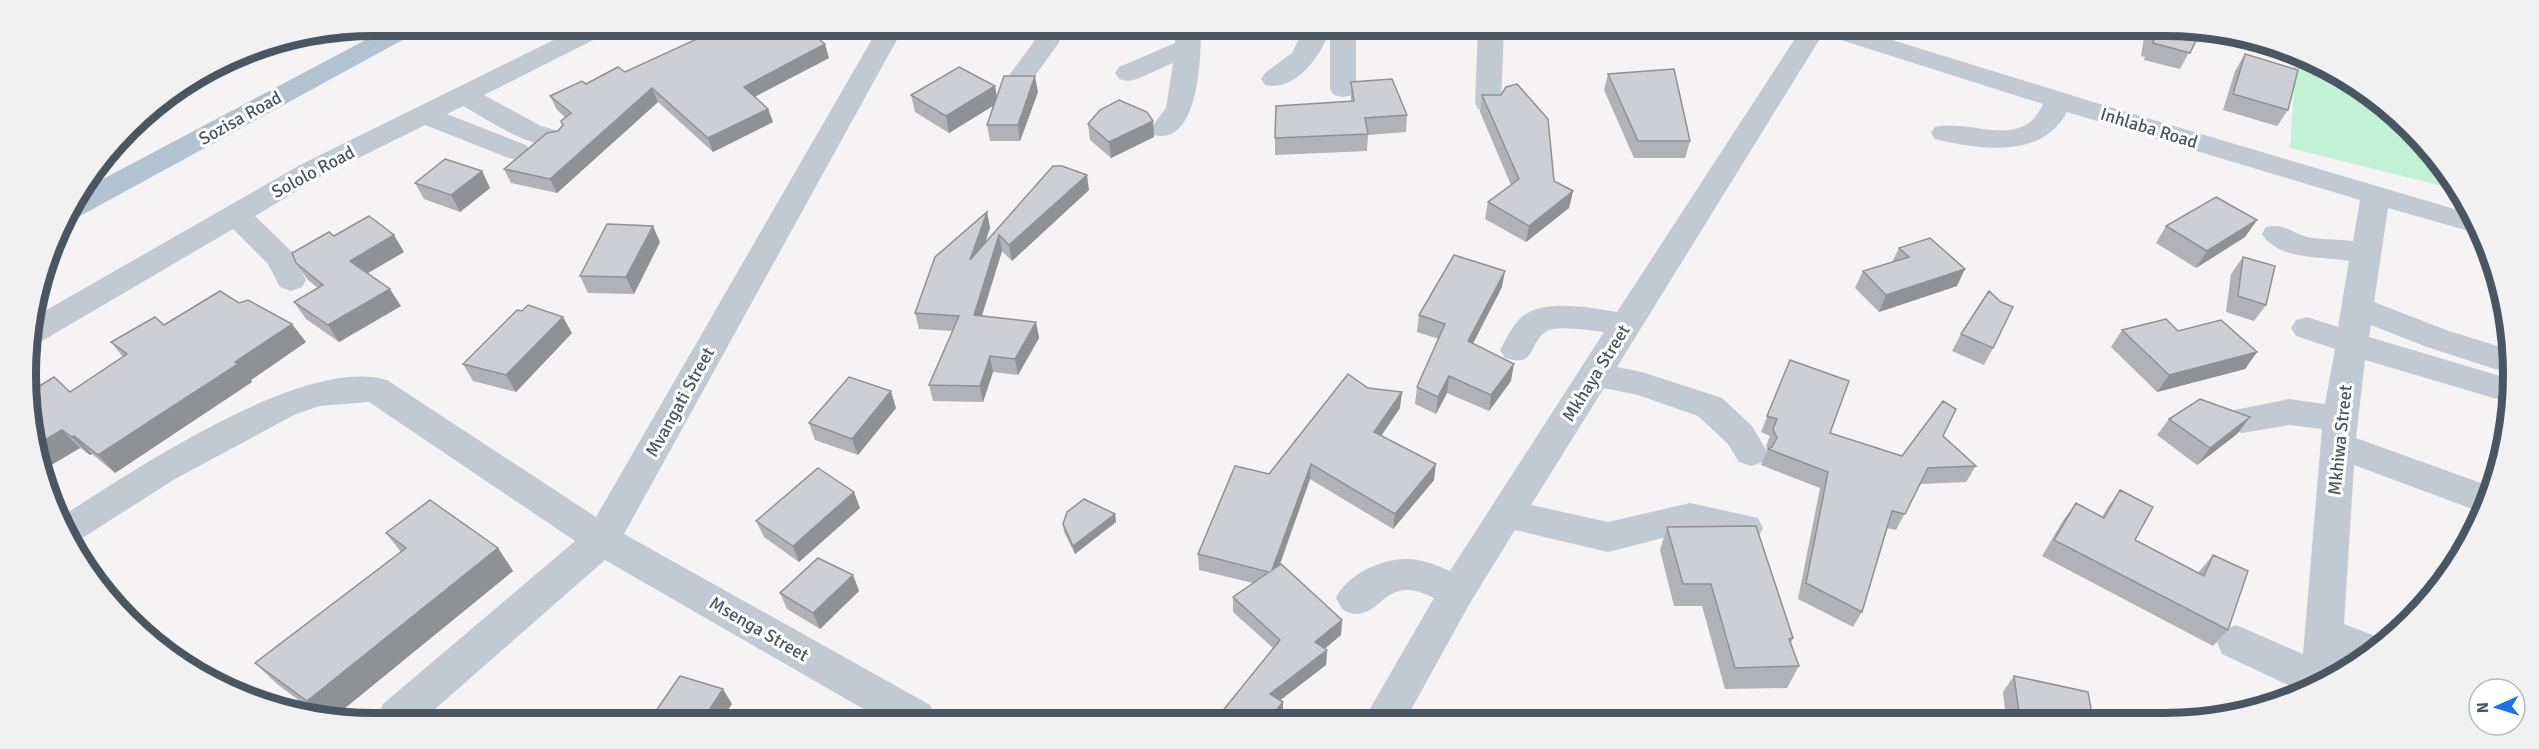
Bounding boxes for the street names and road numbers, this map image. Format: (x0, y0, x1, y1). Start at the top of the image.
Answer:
street label: Sozisa Road (195, 86, 285, 150)
street label: Inhlaba Road (2098, 103, 2200, 153)
street label: Sololo Road (268, 141, 358, 203)
street label: Mkhaya Street (1557, 320, 1635, 426)
street label: Mvangati Street (641, 343, 719, 461)
street label: Mkhiwa Street (2323, 384, 2357, 496)
street label: Msenga Street (706, 592, 812, 666)

